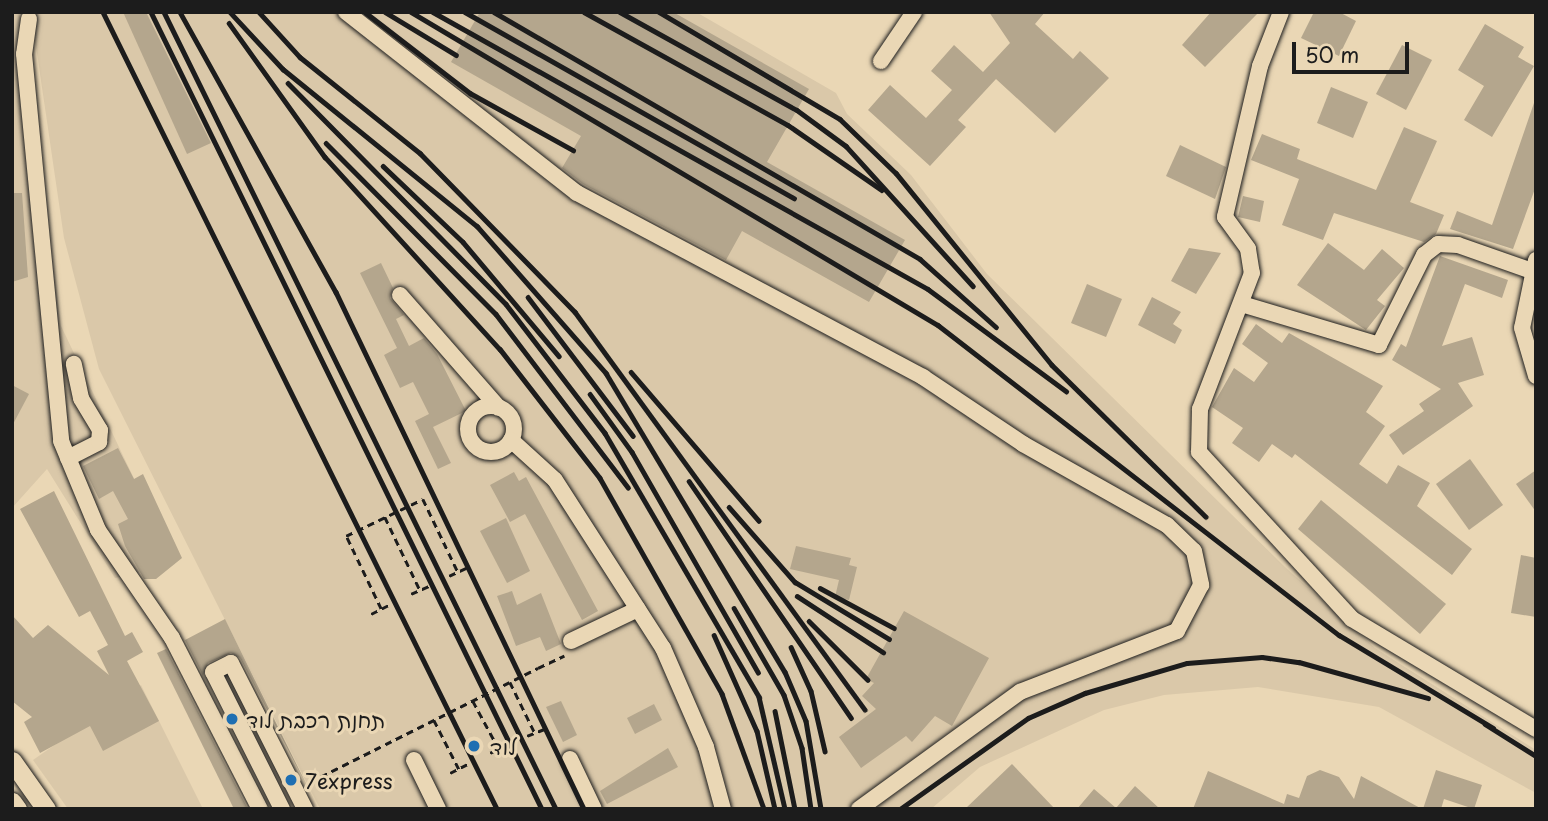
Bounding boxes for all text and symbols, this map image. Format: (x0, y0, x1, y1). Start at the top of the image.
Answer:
scale bar (1296, 28, 1413, 72)
text: 50 m (1305, 38, 1359, 70)
place label: תחנת רכבת לוד (246, 706, 385, 732)
marker: תחנת רכבת לוד (224, 711, 240, 727)
place label: לוד (490, 733, 516, 759)
marker: לוד (464, 736, 484, 756)
place label: 7express (305, 767, 393, 793)
marker: 7express (283, 772, 299, 788)

